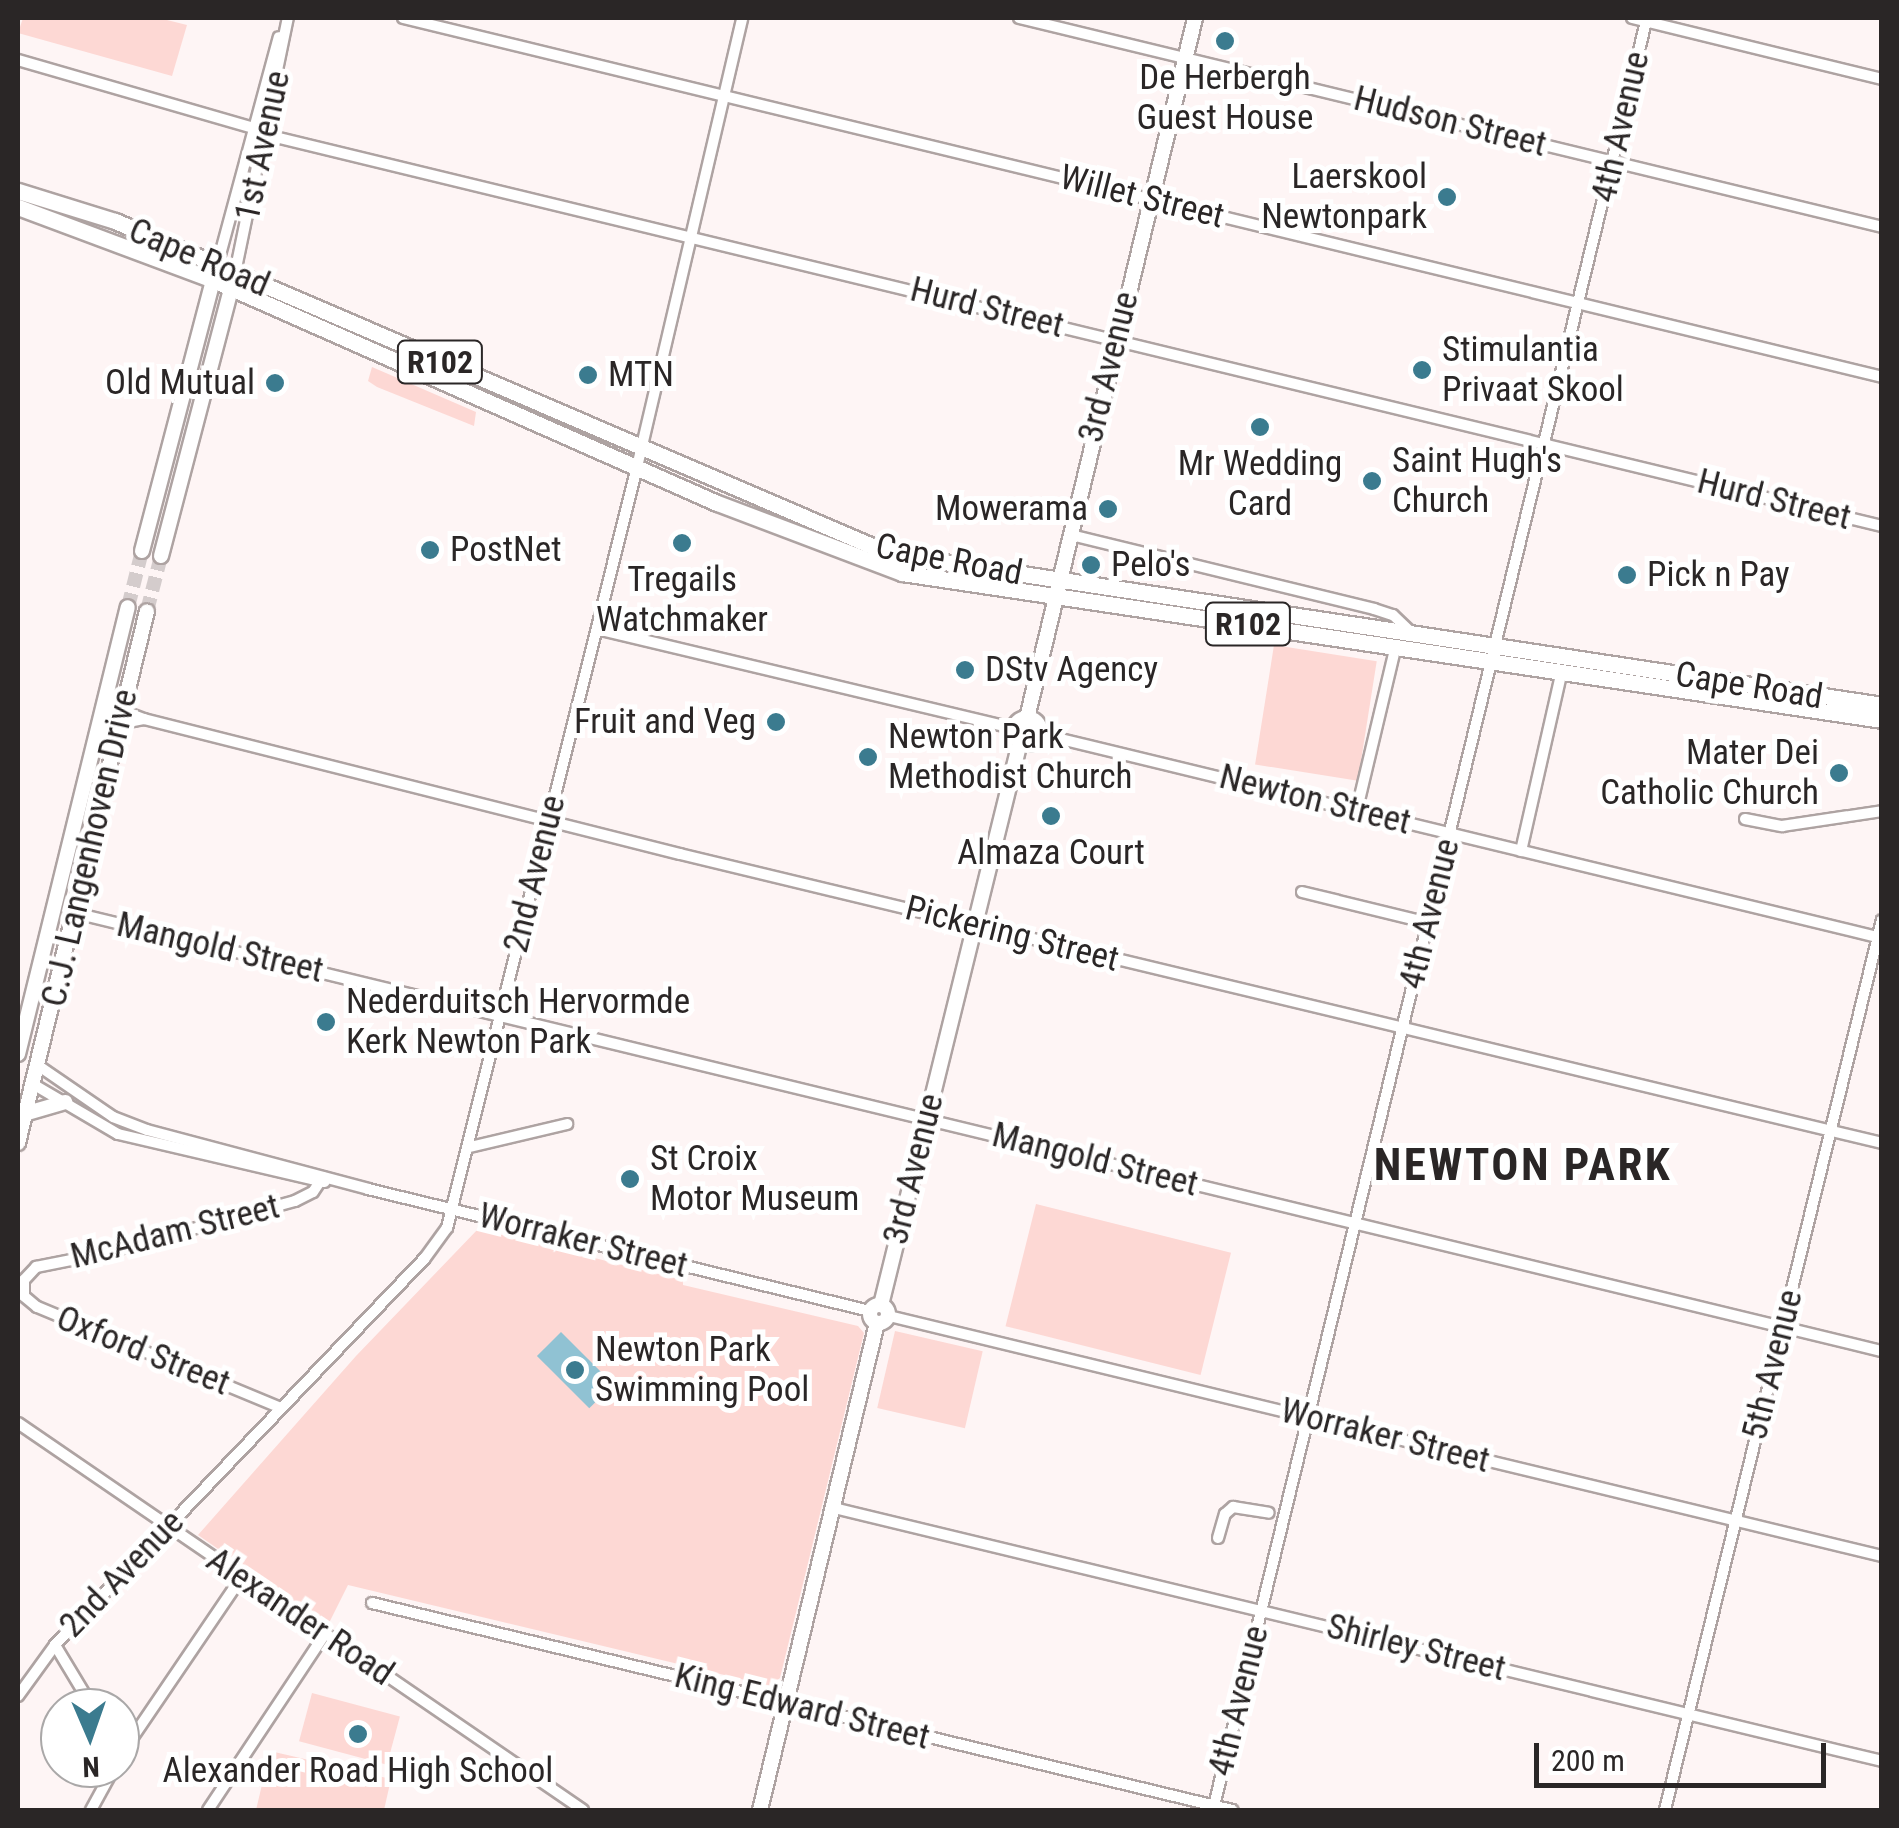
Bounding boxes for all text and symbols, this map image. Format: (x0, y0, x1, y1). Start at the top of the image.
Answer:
marker: De Herbergh Guest House (1214, 30, 1236, 52)
street label: 4th Avenue (1583, 48, 1659, 206)
place label: De Herbergh Guest House (1137, 57, 1313, 139)
street label: 1st Avenue (227, 67, 299, 225)
street label: Hudson Street (1350, 78, 1550, 166)
street label: Willet Street (1056, 156, 1228, 238)
place label: Laerskool Newtonpark (1261, 156, 1427, 238)
marker: Laerskool Newtonpark (1436, 186, 1458, 208)
street label: Cape Road (122, 210, 276, 306)
street label: Hurd Street (906, 269, 1068, 347)
street label: 3rd Avenue (1070, 287, 1148, 447)
place label: Stimulantia Privaat Skool (1442, 329, 1624, 411)
road number: R102 (395, 335, 485, 389)
place label: MTN (608, 354, 674, 396)
marker: Stimulantia Privaat Skool (1411, 359, 1433, 381)
place label: Old Mutual (105, 362, 255, 404)
marker: MTN (577, 364, 599, 386)
marker: Old Mutual (264, 372, 286, 394)
marker: Mr Wedding Card (1249, 416, 1271, 438)
place label: Saint Hugh's Church (1392, 440, 1562, 522)
place label: Mr Wedding Card (1178, 443, 1342, 525)
street label: Hurd Street (1693, 461, 1855, 539)
marker: Saint Hugh's Church (1361, 470, 1383, 492)
place label: Mowerama (935, 488, 1088, 530)
marker: Mowerama (1097, 498, 1119, 520)
street label: Cape Road (872, 525, 1026, 595)
place label: PostNet (450, 529, 562, 571)
marker: Tregails Watchmaker (671, 532, 693, 554)
marker: PostNet (419, 539, 441, 561)
place label: Pelo's (1111, 544, 1191, 586)
marker: Pelo's (1080, 554, 1102, 576)
place label: Pick n Pay (1647, 554, 1790, 596)
place label: Tregails Watchmaker (596, 559, 768, 641)
marker: Pick n Pay (1616, 564, 1638, 586)
road number: R102 (1203, 597, 1293, 651)
place label: DStv Agency (985, 649, 1158, 691)
street label: Cape Road (1672, 654, 1826, 718)
marker: DStv Agency (954, 659, 976, 681)
street label: C.J. Langenhoven Drive (33, 685, 147, 1011)
place label: Fruit and Veg (574, 701, 756, 743)
marker: Fruit and Veg (765, 711, 787, 733)
place label: Newton Park Methodist Church (888, 716, 1132, 798)
place label: Mater Dei Catholic Church (1600, 732, 1819, 814)
marker: Newton Park Methodist Church (857, 746, 879, 768)
street label: Newton Street (1215, 756, 1415, 844)
marker: Mater Dei Catholic Church (1828, 762, 1850, 784)
street label: 2nd Avenue (495, 791, 575, 957)
marker: Almaza Court (1040, 805, 1062, 827)
place label: Almaza Court (957, 832, 1145, 874)
street label: 4th Avenue (1391, 835, 1469, 993)
street label: Pickering Street (901, 887, 1123, 981)
street label: Mangold Street (113, 904, 327, 992)
place label: Nederduitsch Hervormde Kerk Newton Park (346, 981, 690, 1063)
marker: Nederduitsch Hervormde Kerk Newton Park (315, 1011, 337, 1033)
street label: 3rd Avenue (875, 1089, 953, 1249)
street label: Mangold Street (988, 1114, 1202, 1206)
place label: St Croix Motor Museum (650, 1138, 859, 1220)
district label: NEWTON PARK (1374, 1138, 1672, 1192)
marker: St Croix Motor Museum (619, 1168, 641, 1190)
street label: McAdam Street (66, 1186, 284, 1278)
street label: Worraker Street (474, 1195, 692, 1287)
street label: 5th Avenue (1734, 1286, 1812, 1444)
street label: Oxford Street (50, 1297, 236, 1405)
place label: Newton Park Swimming Pool (595, 1329, 809, 1411)
marker: Newton Park Swimming Pool (564, 1359, 586, 1381)
street label: Worraker Street (1276, 1390, 1494, 1482)
street label: 2nd Avenue (51, 1502, 193, 1646)
street label: Alexander Road (199, 1539, 401, 1695)
street label: Shirley Street (1322, 1606, 1510, 1690)
street label: 4th Avenue (1200, 1622, 1278, 1780)
street label: King Edward Street (670, 1655, 934, 1759)
north arrow (40, 1688, 140, 1788)
marker: Alexander Road High School (347, 1723, 369, 1745)
scale bar (1539, 1723, 1832, 1785)
text: 200 m (1551, 1743, 1625, 1778)
text: N (82, 1750, 100, 1783)
place label: Alexander Road High School (163, 1750, 553, 1792)

